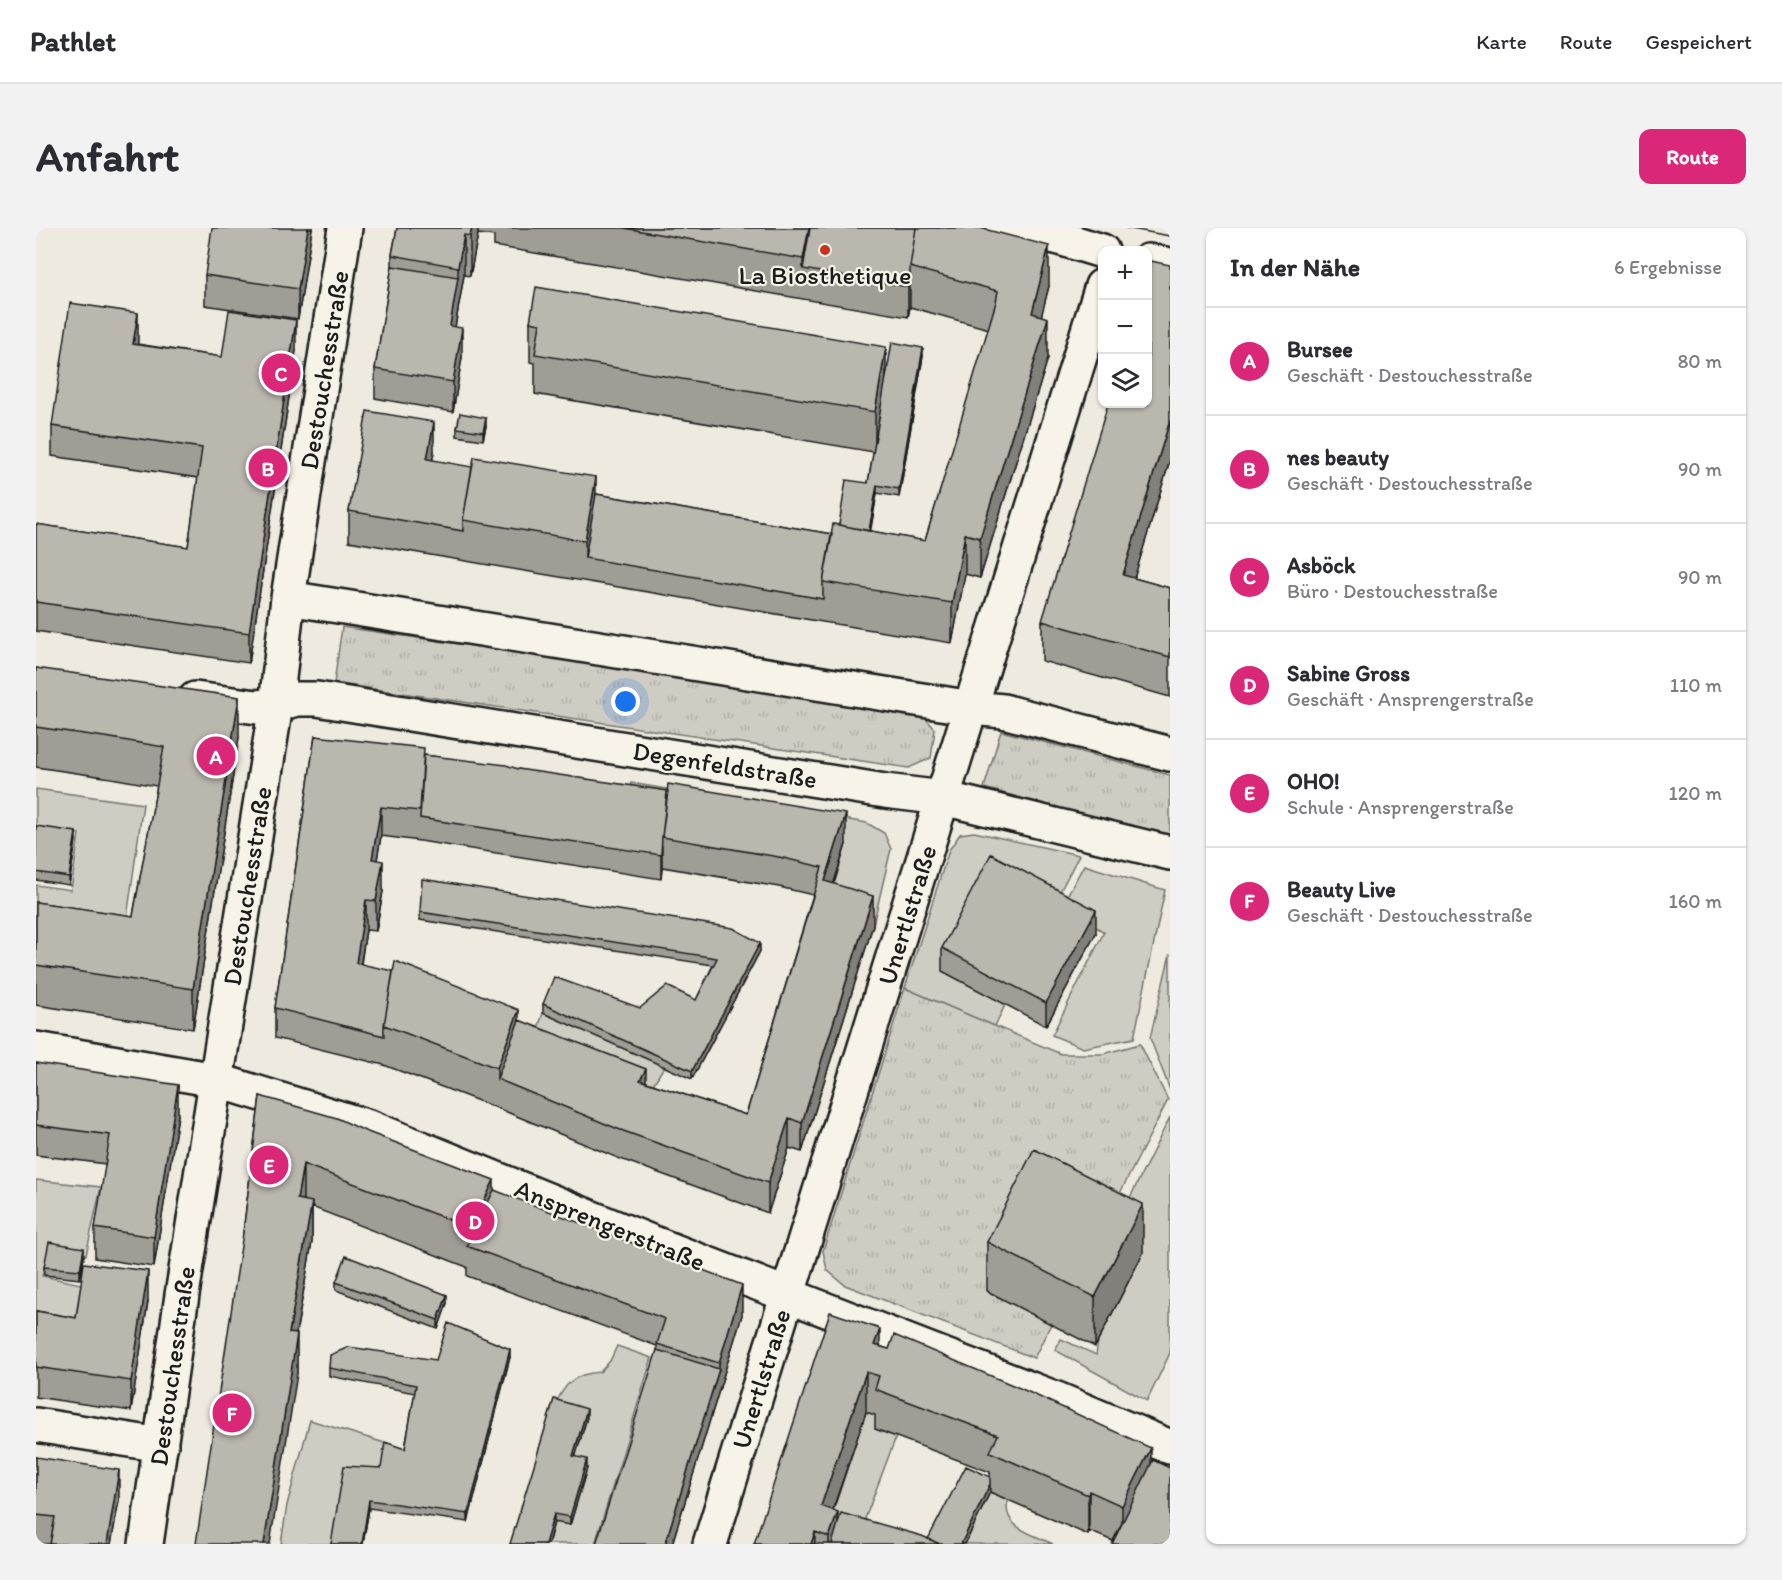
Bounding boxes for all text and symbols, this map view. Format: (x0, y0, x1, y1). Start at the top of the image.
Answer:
text: Pathlet (30, 24, 116, 58)
text: Karte (1476, 29, 1527, 54)
text: Route (1560, 29, 1613, 54)
text: Gespeichert (1646, 29, 1752, 54)
button: Route (1639, 129, 1746, 184)
text: Anfahrt (36, 131, 179, 182)
marker: La Biosthetique (818, 243, 832, 257)
map controls (1098, 246, 1152, 408)
button: + (1098, 246, 1152, 300)
text: In der Nähe (1230, 251, 1360, 283)
text: 6 Ergebnisse (1614, 255, 1722, 279)
place label: La Biosthetique (739, 259, 911, 291)
street label: Destouchesstraße (292, 268, 356, 472)
button: − (1098, 300, 1152, 354)
text: Bursee (1287, 336, 1353, 363)
text: A (1243, 349, 1256, 373)
text: 80 m (1677, 349, 1722, 373)
pin: C (262, 350, 300, 396)
button: layers (1098, 354, 1152, 408)
text: Geschäft · Destouchesstraße (1287, 363, 1533, 387)
text: nes beauty (1287, 444, 1389, 471)
pin: B (248, 446, 288, 490)
text: B (1243, 457, 1256, 481)
text: 90 m (1678, 457, 1722, 481)
text: Geschäft · Destouchesstraße (1287, 471, 1533, 495)
text: Asböck (1287, 552, 1355, 579)
text: C (1243, 565, 1256, 589)
text: 90 m (1678, 565, 1722, 589)
text: Büro · Destouchesstraße (1287, 579, 1498, 603)
text: Sabine Gross (1287, 660, 1410, 687)
text: D (1243, 673, 1256, 697)
text: 110 m (1670, 673, 1722, 697)
your location (611, 687, 640, 716)
text: Geschäft · Ansprengerstraße (1287, 687, 1534, 711)
pin: A (196, 734, 236, 778)
street label: Degenfeldstraße (631, 735, 819, 795)
text: OHO! (1287, 768, 1340, 795)
text: E (1244, 781, 1255, 805)
text: 120 m (1669, 781, 1722, 805)
street label: Destouchesstraße (215, 784, 279, 988)
text: Schule · Ansprengerstraße (1287, 795, 1514, 819)
street label: Unertlstraße (871, 841, 943, 989)
text: Beauty Live (1287, 876, 1396, 903)
text: F (1244, 889, 1255, 913)
text: 160 m (1669, 889, 1722, 913)
text: Geschäft · Destouchesstraße (1287, 903, 1533, 927)
pin: E (250, 1142, 288, 1188)
street label: Ansprengerstraße (510, 1172, 710, 1278)
pin: D (456, 1198, 494, 1244)
street label: Destouchesstraße (142, 1264, 202, 1468)
street label: Unertlstraße (725, 1305, 797, 1453)
pin: F (212, 1390, 252, 1436)

